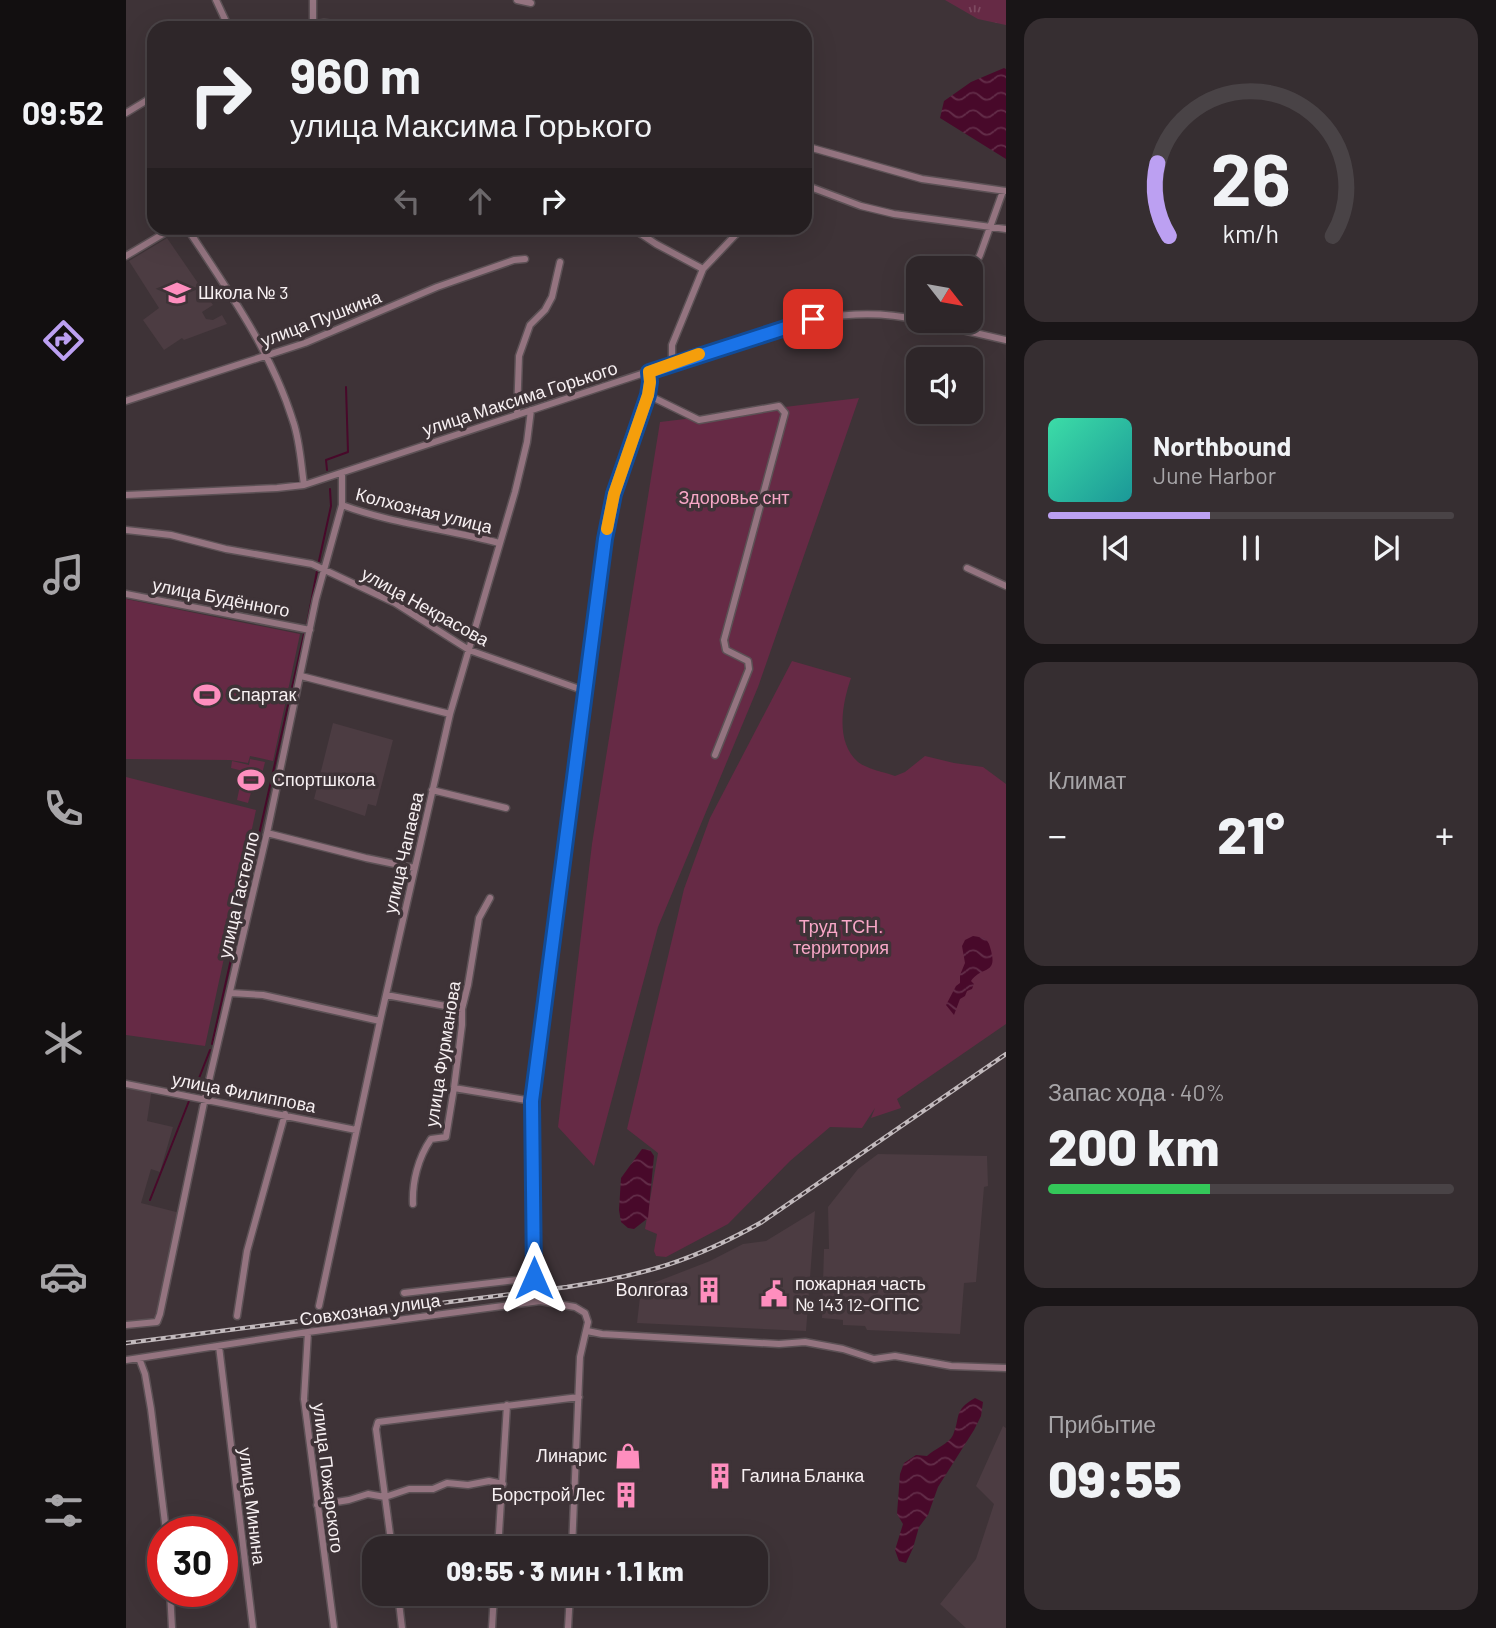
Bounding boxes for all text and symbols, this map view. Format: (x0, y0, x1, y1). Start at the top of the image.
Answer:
text: 960 m (290, 45, 421, 104)
icon: right (175, 49, 266, 140)
text: 09:52 (22, 93, 104, 131)
text: улица Максима Горького (290, 105, 652, 143)
text: 26 (1211, 133, 1291, 221)
icon: left (388, 182, 426, 220)
icon: ahead (461, 182, 499, 220)
icon: right (534, 182, 572, 220)
text: km/h (1223, 218, 1279, 248)
north arrow (906, 256, 984, 332)
map controls (906, 256, 983, 424)
school or university icon: Школа № 3 (162, 278, 192, 308)
place label: Школа № 3 (198, 281, 288, 303)
street label: улица Пушкина (257, 285, 385, 351)
pin (783, 289, 843, 349)
icon: arrive (794, 300, 832, 338)
icon: directions (39, 316, 88, 365)
button: sound (906, 347, 983, 424)
street label: улица Максима Горького (419, 356, 620, 440)
text: Northbound (1153, 430, 1291, 461)
text: June Harbor (1153, 461, 1276, 489)
street label: Колхозная улица (354, 482, 496, 538)
park label: Здоровье снт (678, 486, 790, 508)
icon: previous (1097, 529, 1135, 567)
icon: pause (1232, 529, 1270, 567)
icon: next (1367, 529, 1405, 567)
icon: music (39, 550, 88, 599)
street label: улица Некрасова (358, 562, 494, 651)
street label: улица Будённого (151, 573, 292, 621)
sports icon: Спартак (192, 680, 222, 710)
place label: Спартак (228, 683, 296, 705)
sports icon: Спортшкола (236, 765, 266, 795)
text: Климат (1048, 766, 1126, 794)
place label: Спортшкола (272, 768, 376, 790)
icon: phone (39, 784, 88, 833)
street label: улица Чапаева (378, 789, 428, 916)
text: 21° (1217, 802, 1285, 864)
text: − (1048, 811, 1067, 857)
text: + (1435, 811, 1454, 857)
street label: улица Гастелло (213, 829, 263, 960)
park label: Труд ТСН. территория (793, 915, 889, 958)
street label: улица Фурманова (420, 978, 465, 1128)
icon: climate (39, 1018, 88, 1067)
street label: улица Филиппова (170, 1067, 319, 1117)
text: Запас хода · 40% (1048, 1078, 1225, 1106)
text: 200 km (1048, 1114, 1219, 1176)
position arrow (497, 1241, 571, 1315)
icon: car (39, 1252, 88, 1301)
place label: пожарная часть № 143 12-ОГПС (795, 1272, 926, 1315)
building icon: Волгогаз (694, 1275, 724, 1305)
place label: Волгогаз (615, 1278, 688, 1300)
public building icon: пожарная часть № 143 12-ОГПС (759, 1279, 789, 1309)
street label: Совхозная улица (298, 1288, 443, 1330)
street label: улица Пожарского (309, 1402, 349, 1554)
text: Прибытие (1048, 1410, 1156, 1438)
shop icon: Линарис (613, 1441, 643, 1471)
place label: Линарис (536, 1444, 607, 1466)
street label: улица Минина (235, 1446, 271, 1567)
text: 09:55 (1048, 1446, 1182, 1508)
building icon: Галина Бланка (705, 1461, 735, 1491)
place label: Галина Бланка (741, 1464, 865, 1486)
building icon: Борстрой Лес (611, 1480, 641, 1510)
place label: Борстрой Лес (491, 1483, 605, 1505)
icon: filters (39, 1486, 88, 1535)
speed limit sign: 30 (147, 1516, 238, 1607)
text: 09:55 · 3 мин · 1.1 km (446, 1555, 684, 1586)

